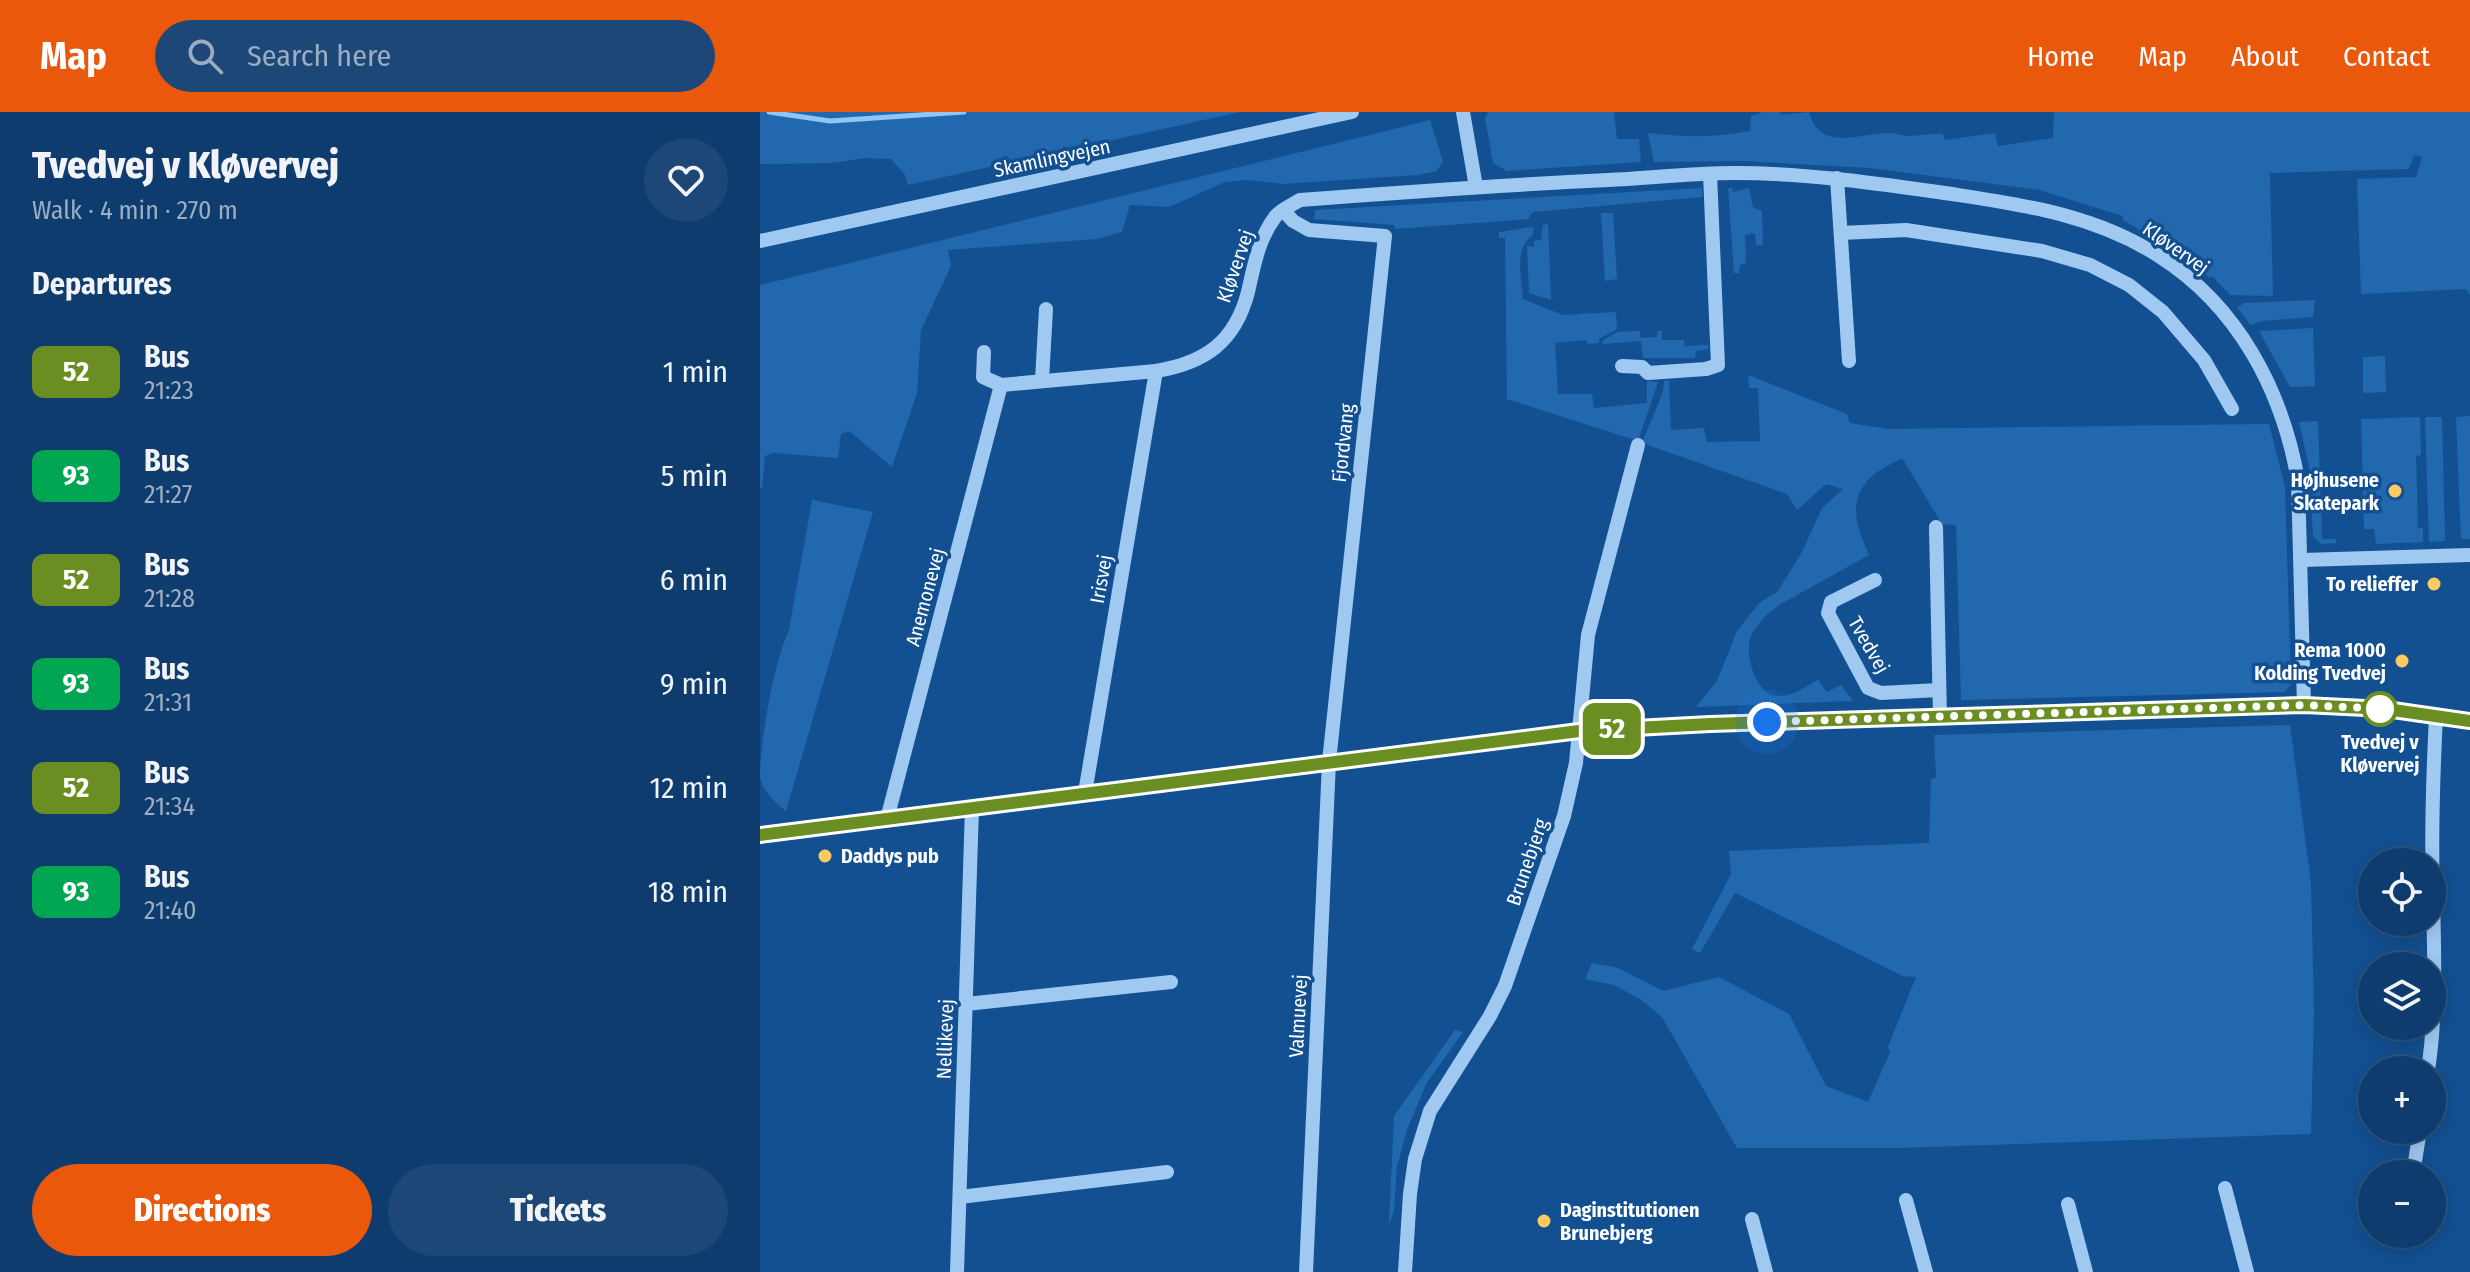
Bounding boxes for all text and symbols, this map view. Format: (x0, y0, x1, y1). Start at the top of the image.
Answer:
search box (155, 20, 715, 92)
text: Map (40, 33, 107, 79)
icon: search (183, 34, 227, 78)
text: Search here (247, 38, 391, 74)
text: Home (2027, 40, 2094, 73)
text: Map (2138, 40, 2187, 73)
text: About (2231, 40, 2299, 73)
text: Contact (2343, 40, 2430, 73)
street label: Skamlingvejen (992, 134, 1112, 182)
button: heart (644, 138, 728, 222)
text: Tvedvej v Kløvervej (32, 142, 339, 188)
text: Walk · 4 min · 270 m (32, 195, 238, 226)
street label: Kløvervej (2138, 216, 2214, 280)
street label: Kløvervej (1211, 226, 1259, 306)
text: Departures (32, 266, 172, 302)
text: Bus (144, 339, 189, 375)
text: 1 min (663, 354, 728, 390)
text: 52 (63, 355, 89, 388)
text: 21:23 (144, 375, 194, 406)
street label: Fjordvang (1327, 402, 1359, 484)
text: Bus (144, 443, 189, 479)
text: 5 min (661, 458, 728, 494)
text: 93 (62, 459, 90, 492)
place label: Højhusene Skatepark (2291, 468, 2380, 515)
text: 21:27 (144, 479, 192, 510)
marker: Højhusene Skatepark (2386, 482, 2404, 500)
street label: Anemonevej (900, 545, 950, 649)
text: Bus (144, 547, 189, 583)
street label: Irisvej (1085, 553, 1117, 605)
text: 6 min (660, 562, 728, 598)
text: 52 (63, 563, 89, 596)
place label: To relieffer (2326, 572, 2419, 596)
marker: To relieffer (2425, 575, 2443, 593)
text: 21:28 (144, 583, 195, 614)
street label: Tvedvej (1843, 612, 1895, 678)
place label: Rema 1000 Kolding Tvedvej (2254, 638, 2386, 685)
text: Bus (144, 651, 189, 687)
marker: Rema 1000 Kolding Tvedvej (2393, 652, 2411, 670)
text: 9 min (660, 666, 728, 702)
text: 93 (62, 667, 90, 700)
text: 21:31 (144, 687, 192, 718)
marker: Tvedvej v Kløvervej (2363, 692, 2397, 726)
your location (1747, 702, 1787, 742)
line badge: 52 (1576, 703, 1648, 755)
text: 52 (1599, 712, 1625, 745)
place label: Tvedvej v Kløvervej (2341, 730, 2419, 777)
text: Bus (144, 755, 189, 791)
text: 12 min (650, 770, 728, 806)
text: 52 (63, 771, 89, 804)
text: 21:34 (144, 791, 195, 822)
street label: Brunebjerg (1501, 815, 1553, 909)
place label: Daddys pub (841, 844, 939, 868)
marker: Daddys pub (816, 847, 834, 865)
map controls (2358, 848, 2446, 1248)
button: locate (2358, 848, 2446, 936)
text: Bus (144, 859, 189, 895)
text: 18 min (648, 874, 728, 910)
text: 93 (62, 875, 90, 908)
text: 21:40 (144, 895, 197, 926)
button: layers (2358, 952, 2446, 1040)
street label: Valmuevej (1284, 974, 1312, 1058)
street label: Nellikevej (932, 998, 958, 1080)
button: + (2358, 1056, 2446, 1144)
button: − (2358, 1160, 2446, 1248)
button: Directions (32, 1164, 372, 1256)
button: Tickets (388, 1164, 728, 1256)
place label: Daginstitutionen Brunebjerg (1560, 1198, 1699, 1245)
marker: Daginstitutionen Brunebjerg (1535, 1212, 1553, 1230)

